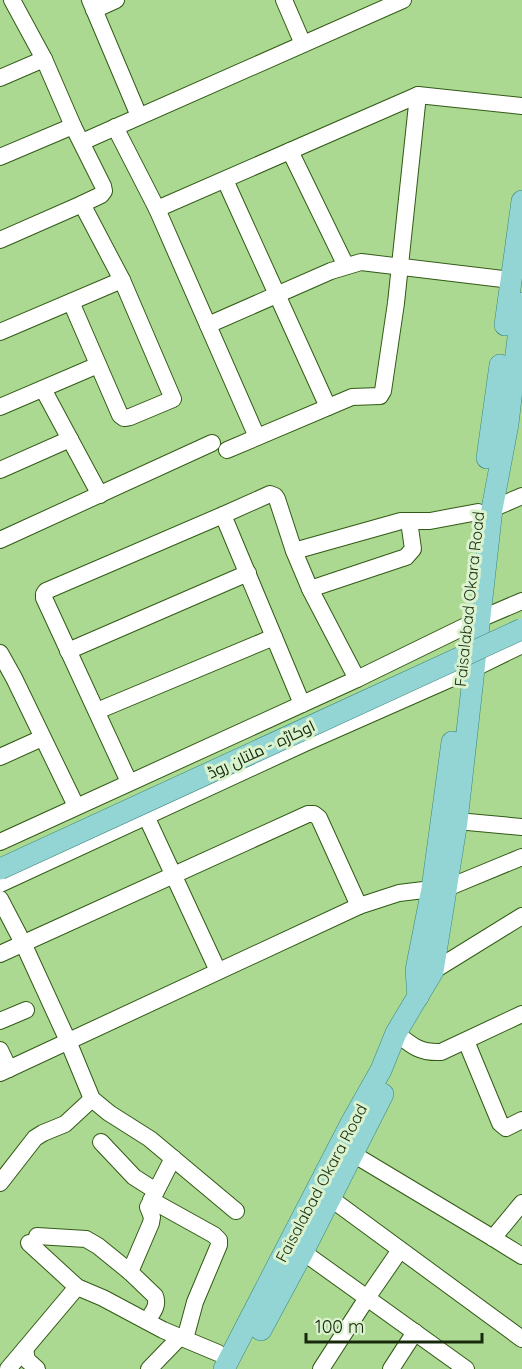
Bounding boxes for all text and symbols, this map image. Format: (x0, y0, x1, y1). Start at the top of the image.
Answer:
street label: Faisalabad Okara Road (450, 510, 488, 688)
street label: اوکاڑہ - ملتان روڈ (204, 715, 318, 784)
street label: Faisalabad Okara Road (271, 1101, 371, 1265)
scale bar (306, 1306, 482, 1344)
text: 100 m (315, 1315, 364, 1338)

